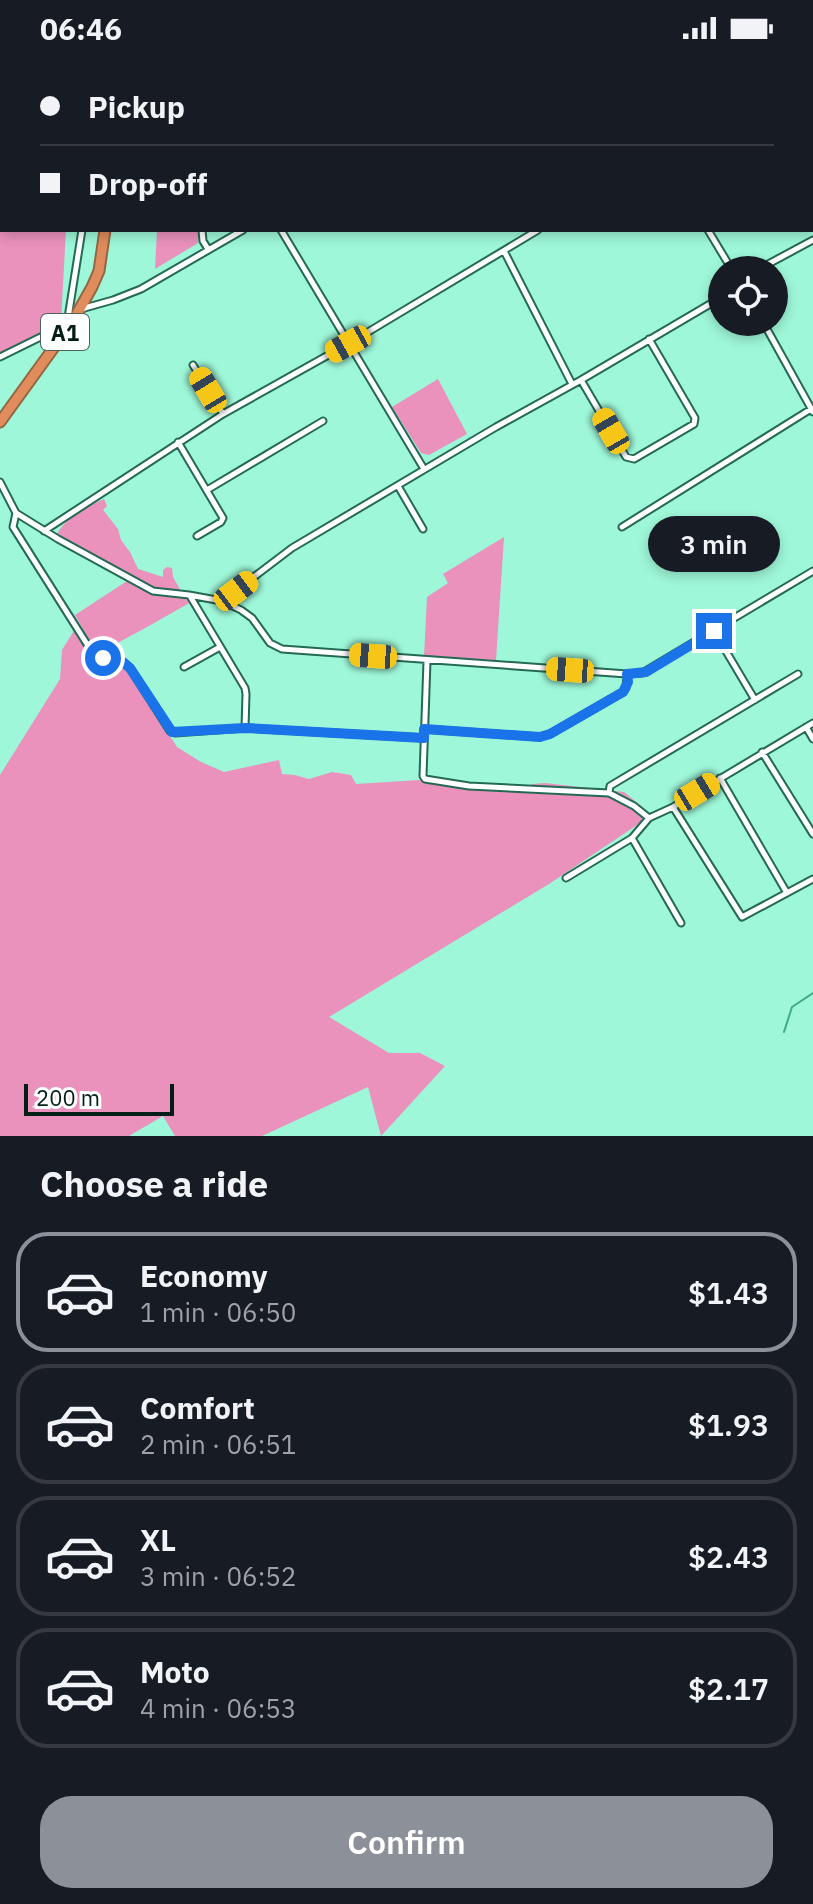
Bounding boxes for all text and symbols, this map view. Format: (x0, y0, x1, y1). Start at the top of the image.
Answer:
text: 06:46 (40, 9, 122, 48)
text: Pickup (88, 87, 185, 126)
text: Drop-off (88, 164, 207, 203)
map controls (708, 256, 788, 336)
button: locate (708, 256, 788, 336)
road number: A1 (41, 314, 89, 350)
car (321, 322, 375, 366)
car (185, 363, 231, 417)
car (589, 404, 633, 458)
callout: 3 min (648, 515, 780, 571)
text: 3 min (680, 527, 748, 561)
car (210, 567, 262, 615)
route end (696, 613, 732, 649)
route start (85, 640, 121, 676)
car (348, 642, 398, 670)
car (545, 656, 595, 684)
car (670, 769, 724, 815)
scale bar (24, 1080, 174, 1116)
text: 200 m (36, 1083, 100, 1112)
text: Choose a ride (40, 1160, 268, 1207)
icon: car (44, 1256, 116, 1328)
text: Economy (140, 1256, 268, 1295)
text: $1.43 (688, 1273, 769, 1312)
text: 1 min · 06:50 (140, 1295, 296, 1329)
icon: car (44, 1388, 116, 1460)
text: Comfort (140, 1388, 255, 1427)
text: $1.93 (688, 1405, 769, 1444)
text: 2 min · 06:51 (140, 1427, 296, 1461)
icon: car (44, 1520, 116, 1592)
text: XL (140, 1520, 176, 1559)
text: $2.43 (688, 1537, 769, 1576)
text: 3 min · 06:52 (140, 1559, 296, 1593)
icon: car (44, 1652, 116, 1724)
text: Moto (140, 1652, 210, 1691)
text: $2.17 (688, 1669, 769, 1708)
text: 4 min · 06:53 (140, 1691, 296, 1725)
button: Confirm (40, 1796, 773, 1888)

